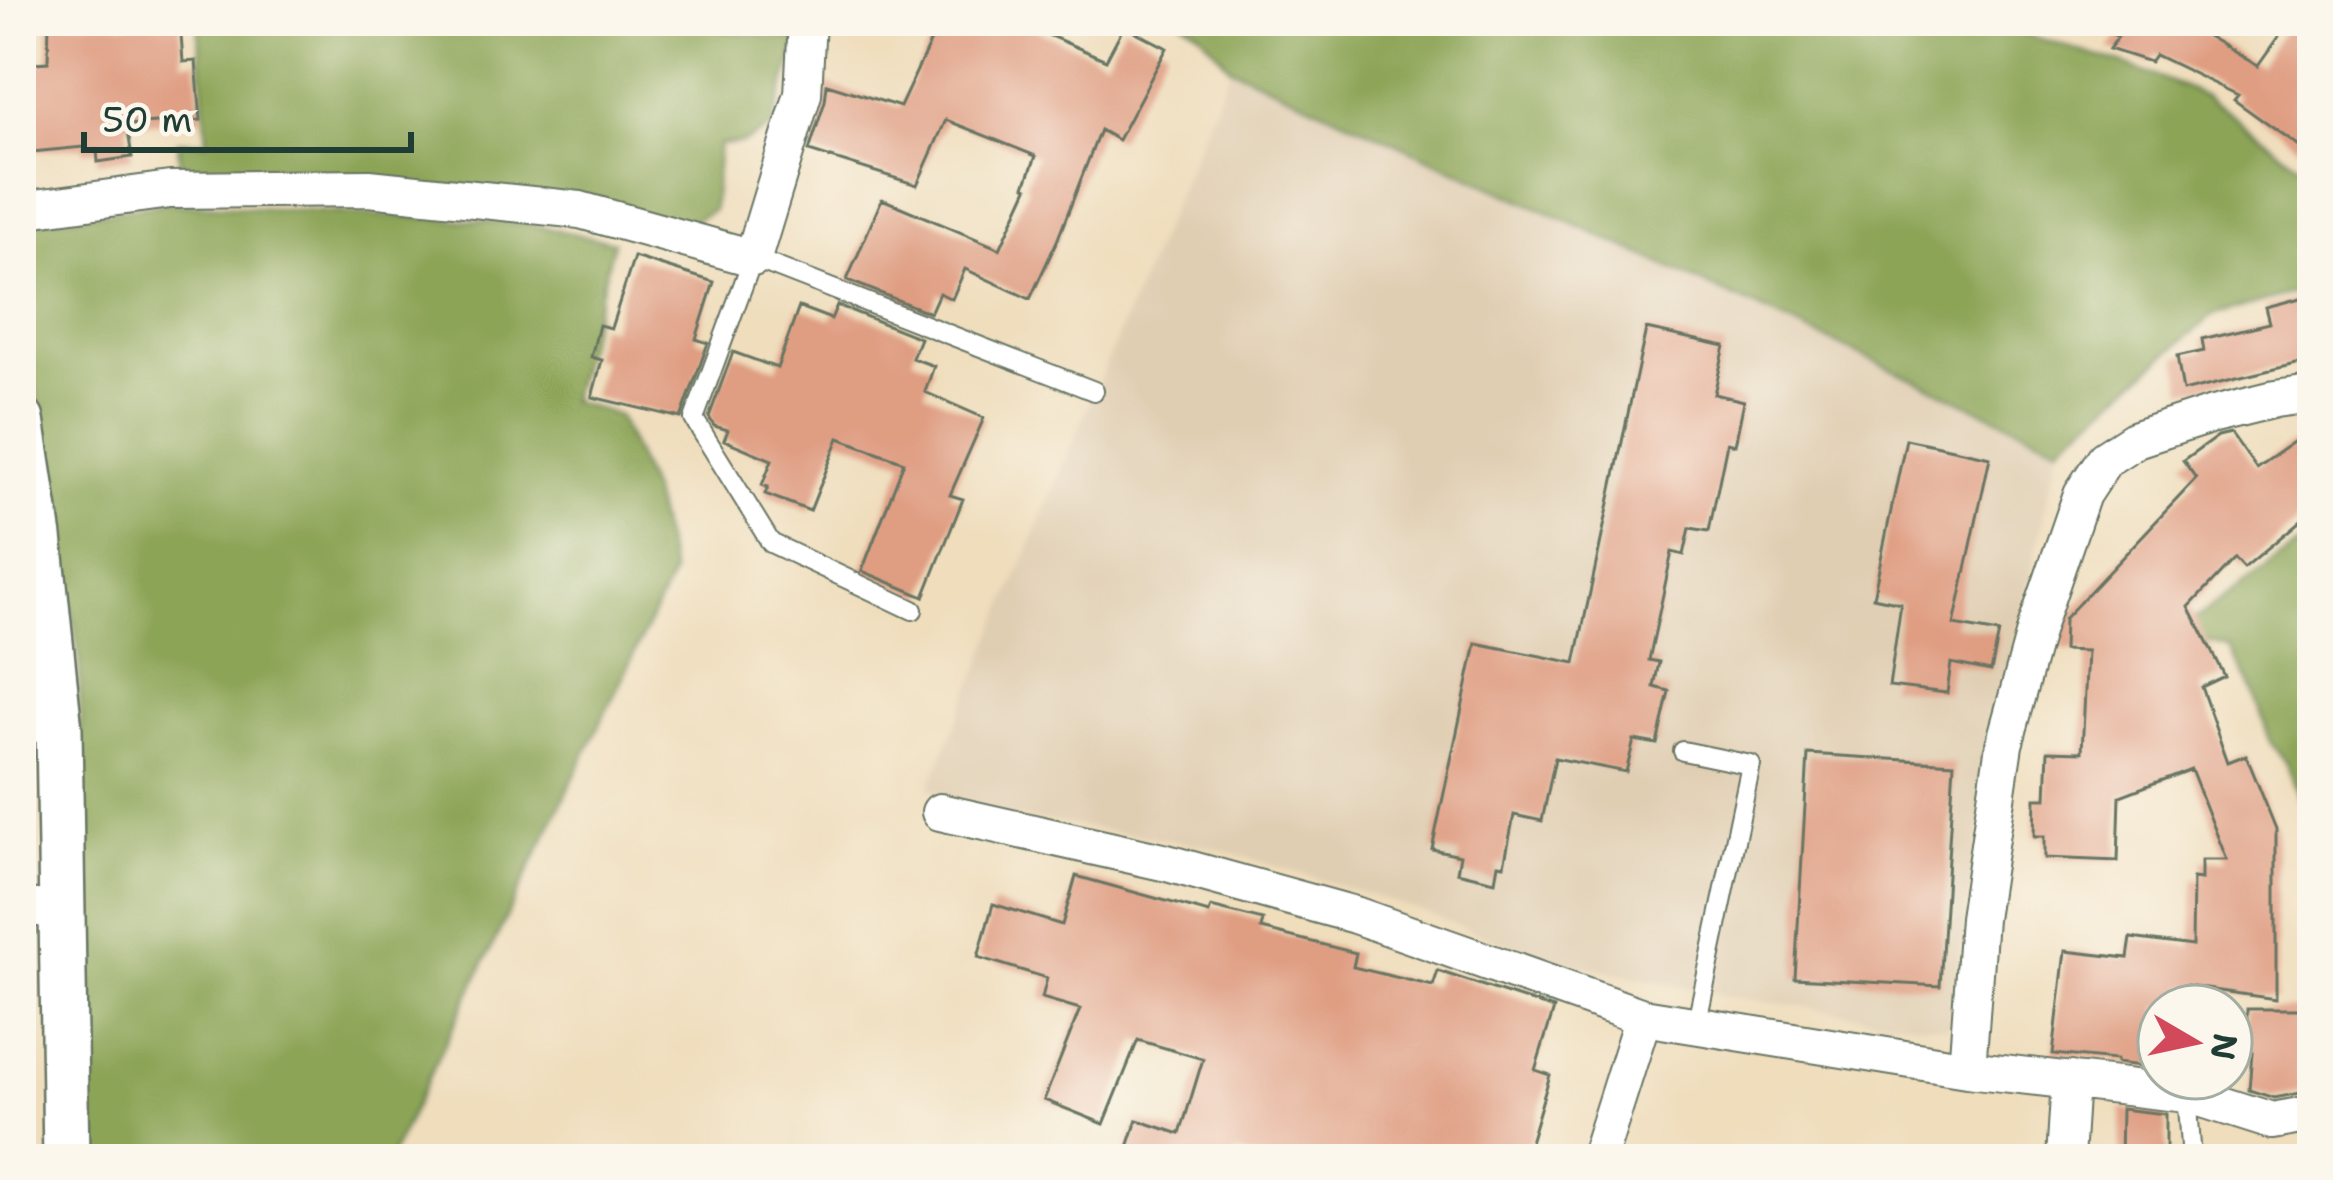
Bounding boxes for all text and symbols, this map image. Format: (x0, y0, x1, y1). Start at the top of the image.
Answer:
scale bar (84, 78, 411, 152)
text: 50 m (102, 95, 192, 144)
north arrow (2135, 982, 2255, 1102)
text: N (2200, 1030, 2248, 1063)

